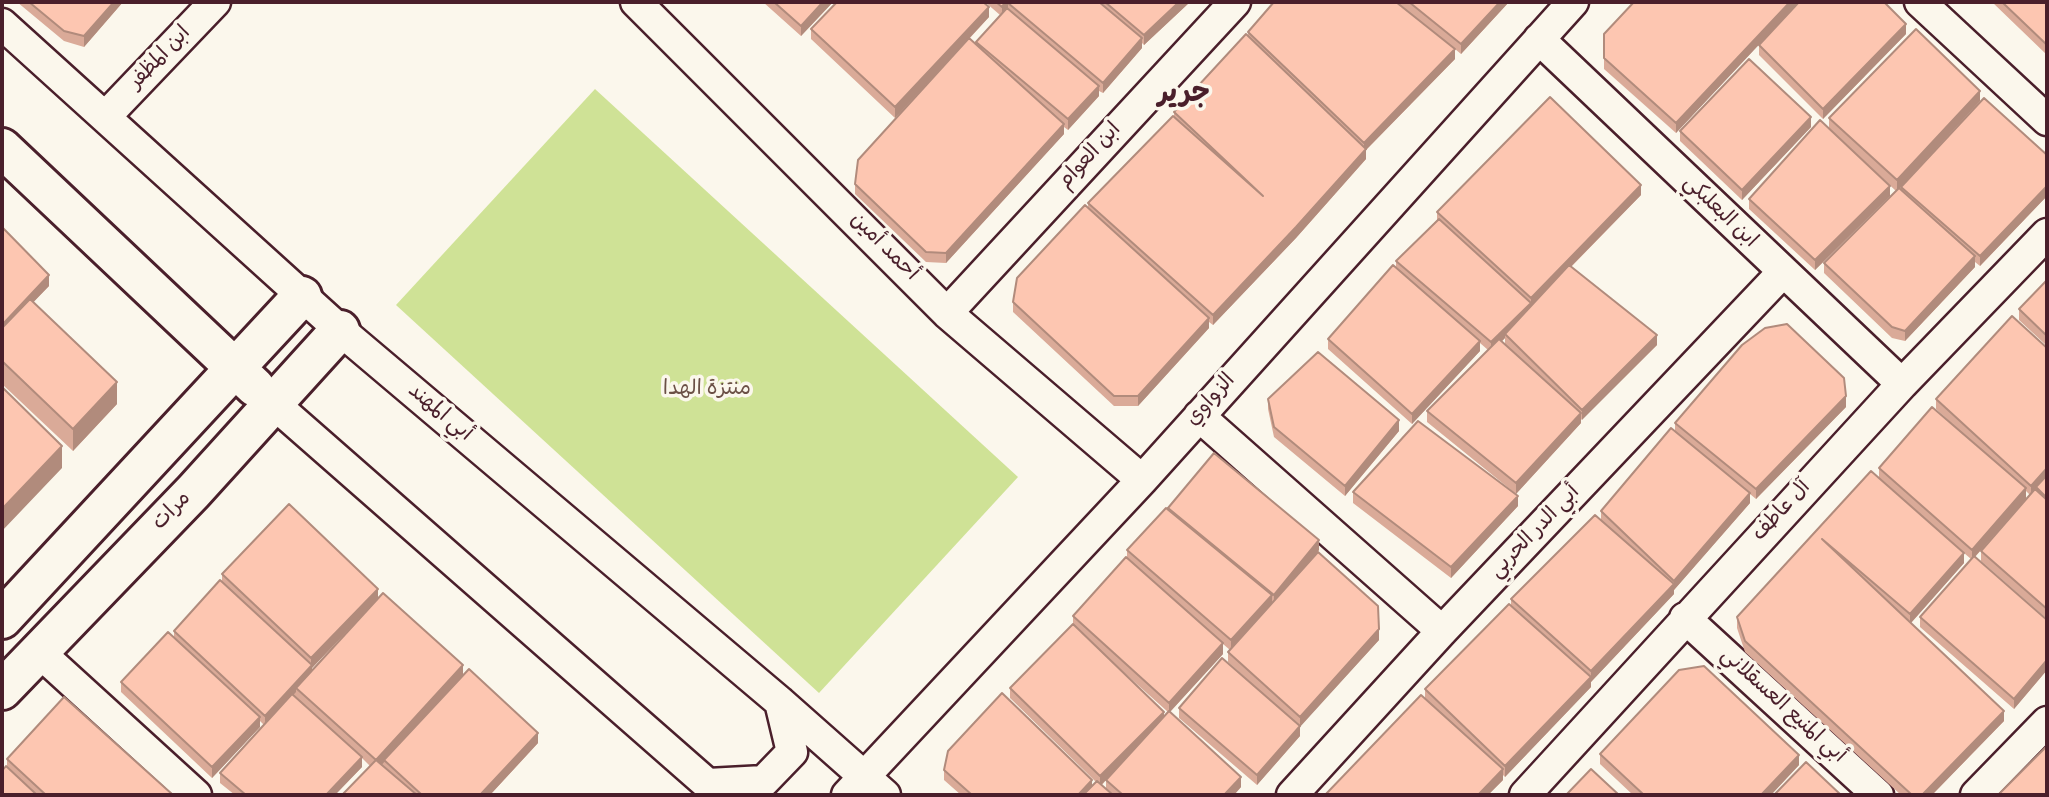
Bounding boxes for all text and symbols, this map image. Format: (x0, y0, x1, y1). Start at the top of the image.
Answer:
street label: ابن المظفر (125, 22, 197, 96)
district label: جرير (1158, 80, 1210, 114)
street label: ابن العوام (1054, 119, 1128, 195)
street label: ابن البعلبكي (1677, 171, 1761, 255)
street label: أحمد أمين (843, 208, 923, 288)
street label: الزواوي (1182, 370, 1242, 432)
park label: منتزة الهدا (663, 378, 751, 404)
street label: أبي المهند (402, 380, 476, 448)
street label: آل عاطف (1749, 476, 1817, 548)
street label: أبي الدر الحربي (1485, 481, 1587, 585)
street label: مرات (148, 487, 198, 537)
street label: أبي المنيع العسقلاني (1714, 644, 1850, 770)

